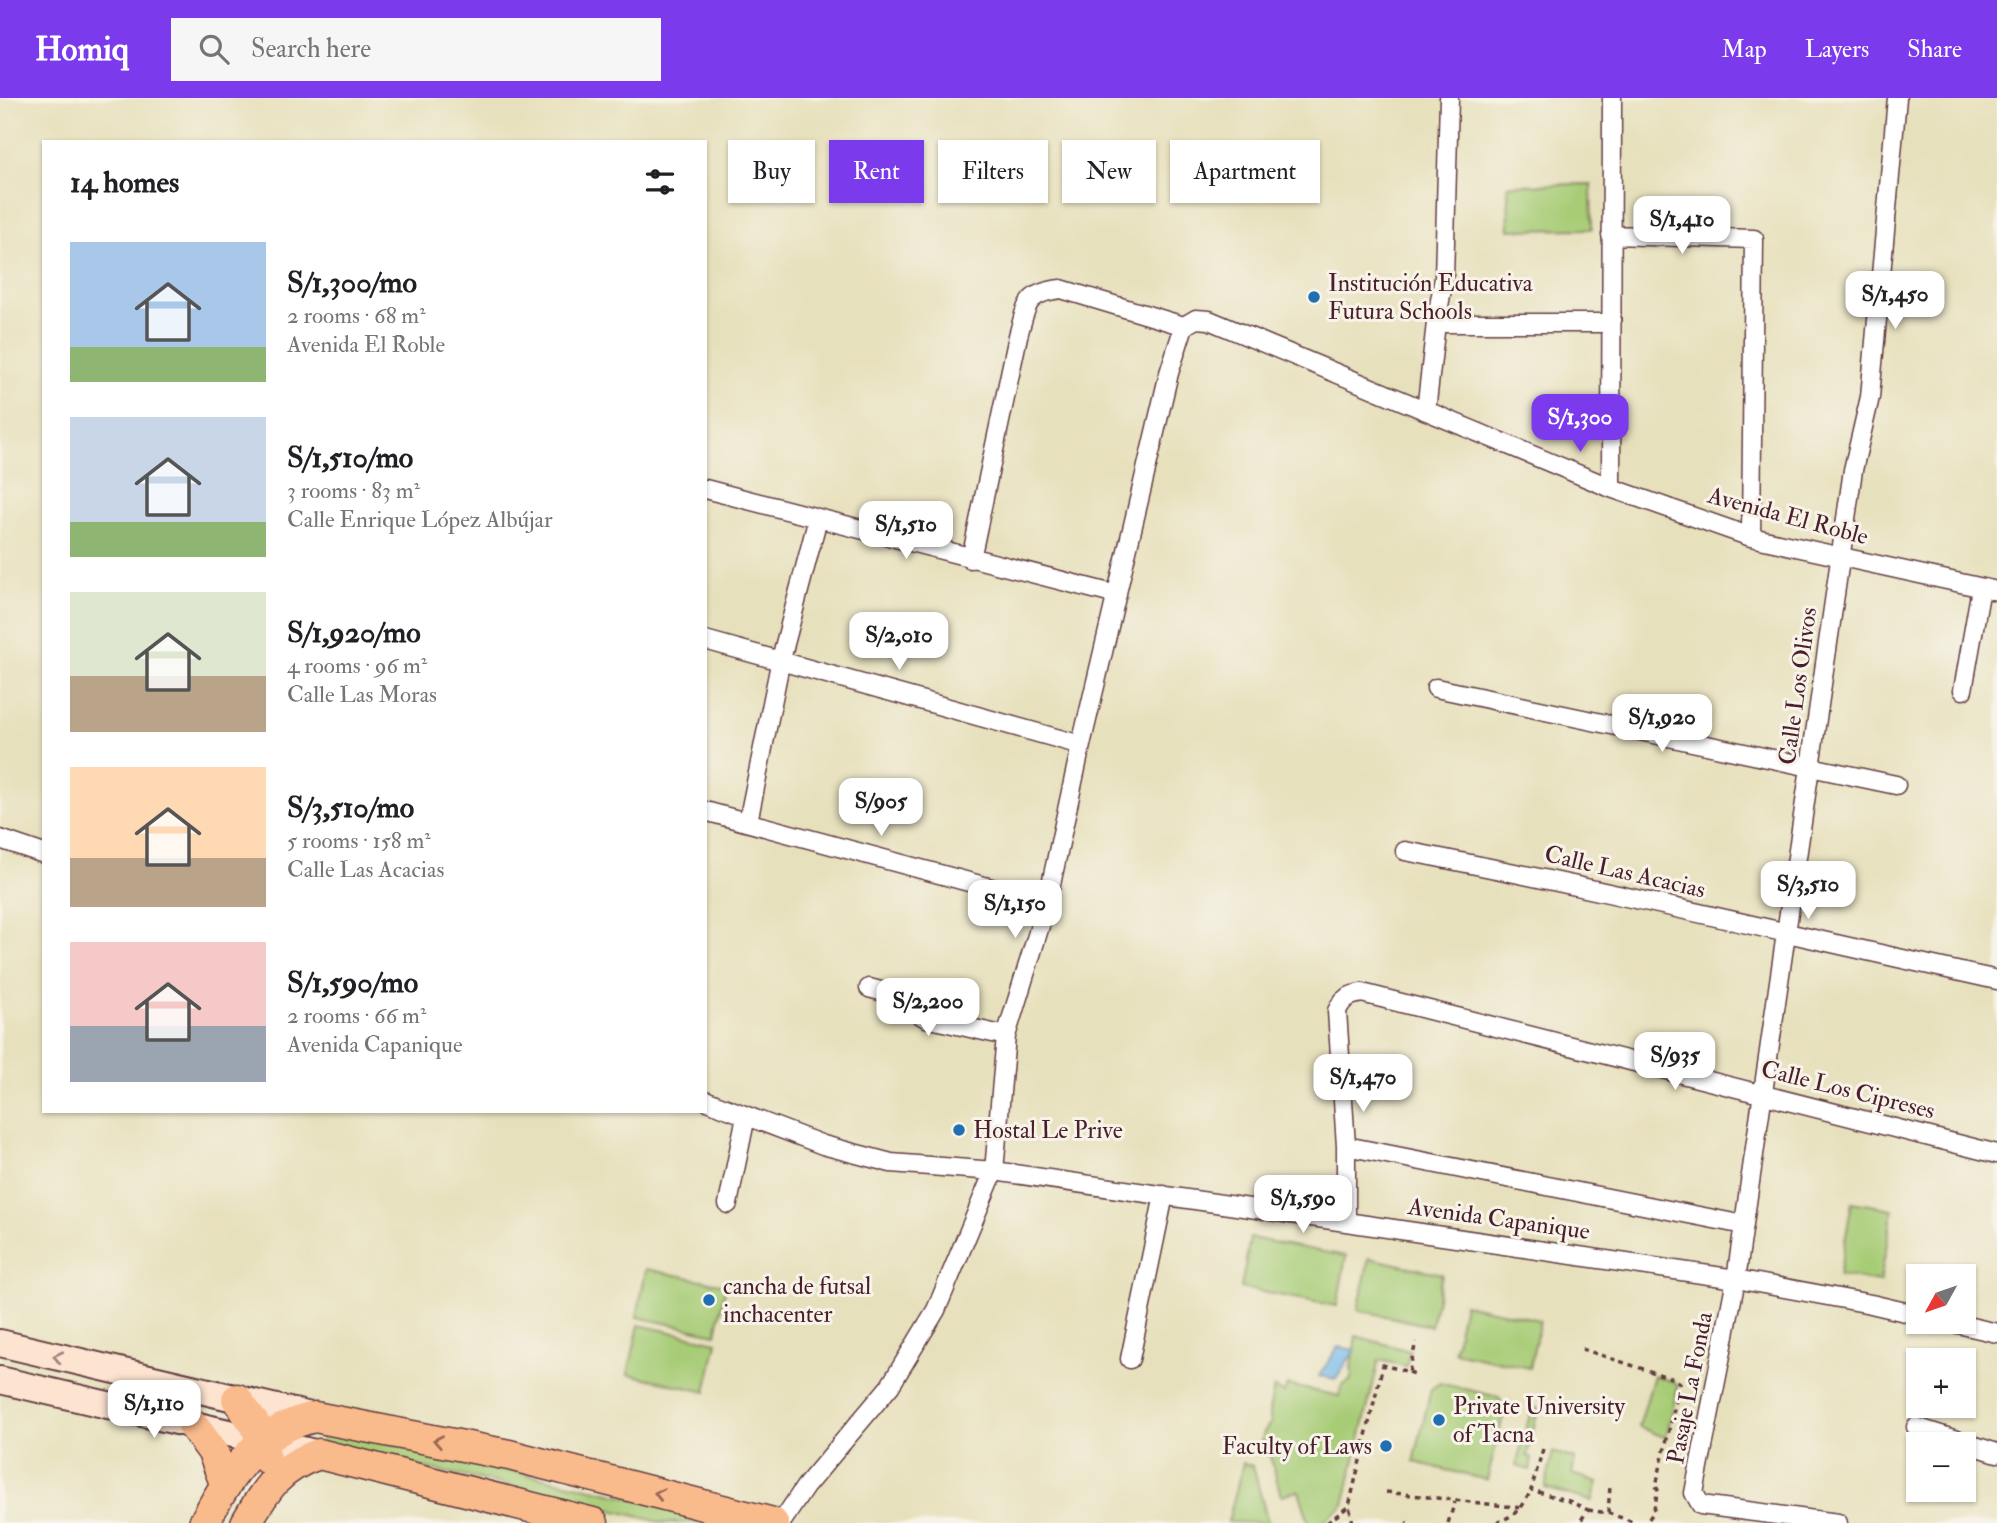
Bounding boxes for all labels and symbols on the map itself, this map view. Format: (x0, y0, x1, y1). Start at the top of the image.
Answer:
pin: S/1,410 (1617, 197, 1747, 256)
place label: Institución Educativa Futura Schools (1328, 268, 1534, 327)
pin: S/1,450 (1830, 272, 1960, 331)
marker: Institución Educativa Futura Schools (1306, 289, 1322, 305)
pin: S/1,300 (1515, 394, 1645, 454)
street label: Avenida El Roble (1703, 479, 1872, 552)
pin: S/1,510 (841, 502, 971, 561)
street label: Calle Los Olivos (1772, 605, 1824, 767)
pin: S/2,010 (834, 612, 964, 672)
pin: S/1,920 (1597, 694, 1727, 754)
pin: S/905 (832, 778, 930, 838)
street label: Calle Las Acacias (1542, 838, 1708, 906)
pin: S/3,510 (1743, 862, 1873, 921)
pin: S/1,150 (950, 880, 1080, 940)
pin: S/2,200 (863, 978, 993, 1038)
pin: S/935 (1626, 1032, 1724, 1092)
street label: Calle Los Cipreses (1758, 1053, 1938, 1127)
pin: S/1,470 (1298, 1054, 1428, 1114)
place label: Hostal Le Prive (973, 1115, 1123, 1146)
marker: Hostal Le Prive (951, 1122, 967, 1138)
pin: S/1,590 (1238, 1176, 1368, 1235)
street label: Avenida Capanique (1405, 1191, 1592, 1247)
north arrow (1906, 1264, 1976, 1334)
place label: cancha de futsal inchacenter (723, 1271, 871, 1330)
marker: cancha de futsal inchacenter (701, 1292, 717, 1308)
street label: Pasaje La Fonda (1660, 1308, 1720, 1467)
one-way arrow (52, 1350, 64, 1365)
pin: S/1,110 (89, 1380, 219, 1440)
place label: Private University of Tacna (1453, 1391, 1626, 1450)
marker: Private University of Tacna (1431, 1412, 1447, 1428)
place label: Faculty of Laws (1222, 1431, 1372, 1462)
one-way arrow (432, 1435, 444, 1450)
marker: Faculty of Laws (1378, 1438, 1394, 1454)
one-way arrow (653, 1488, 665, 1502)

